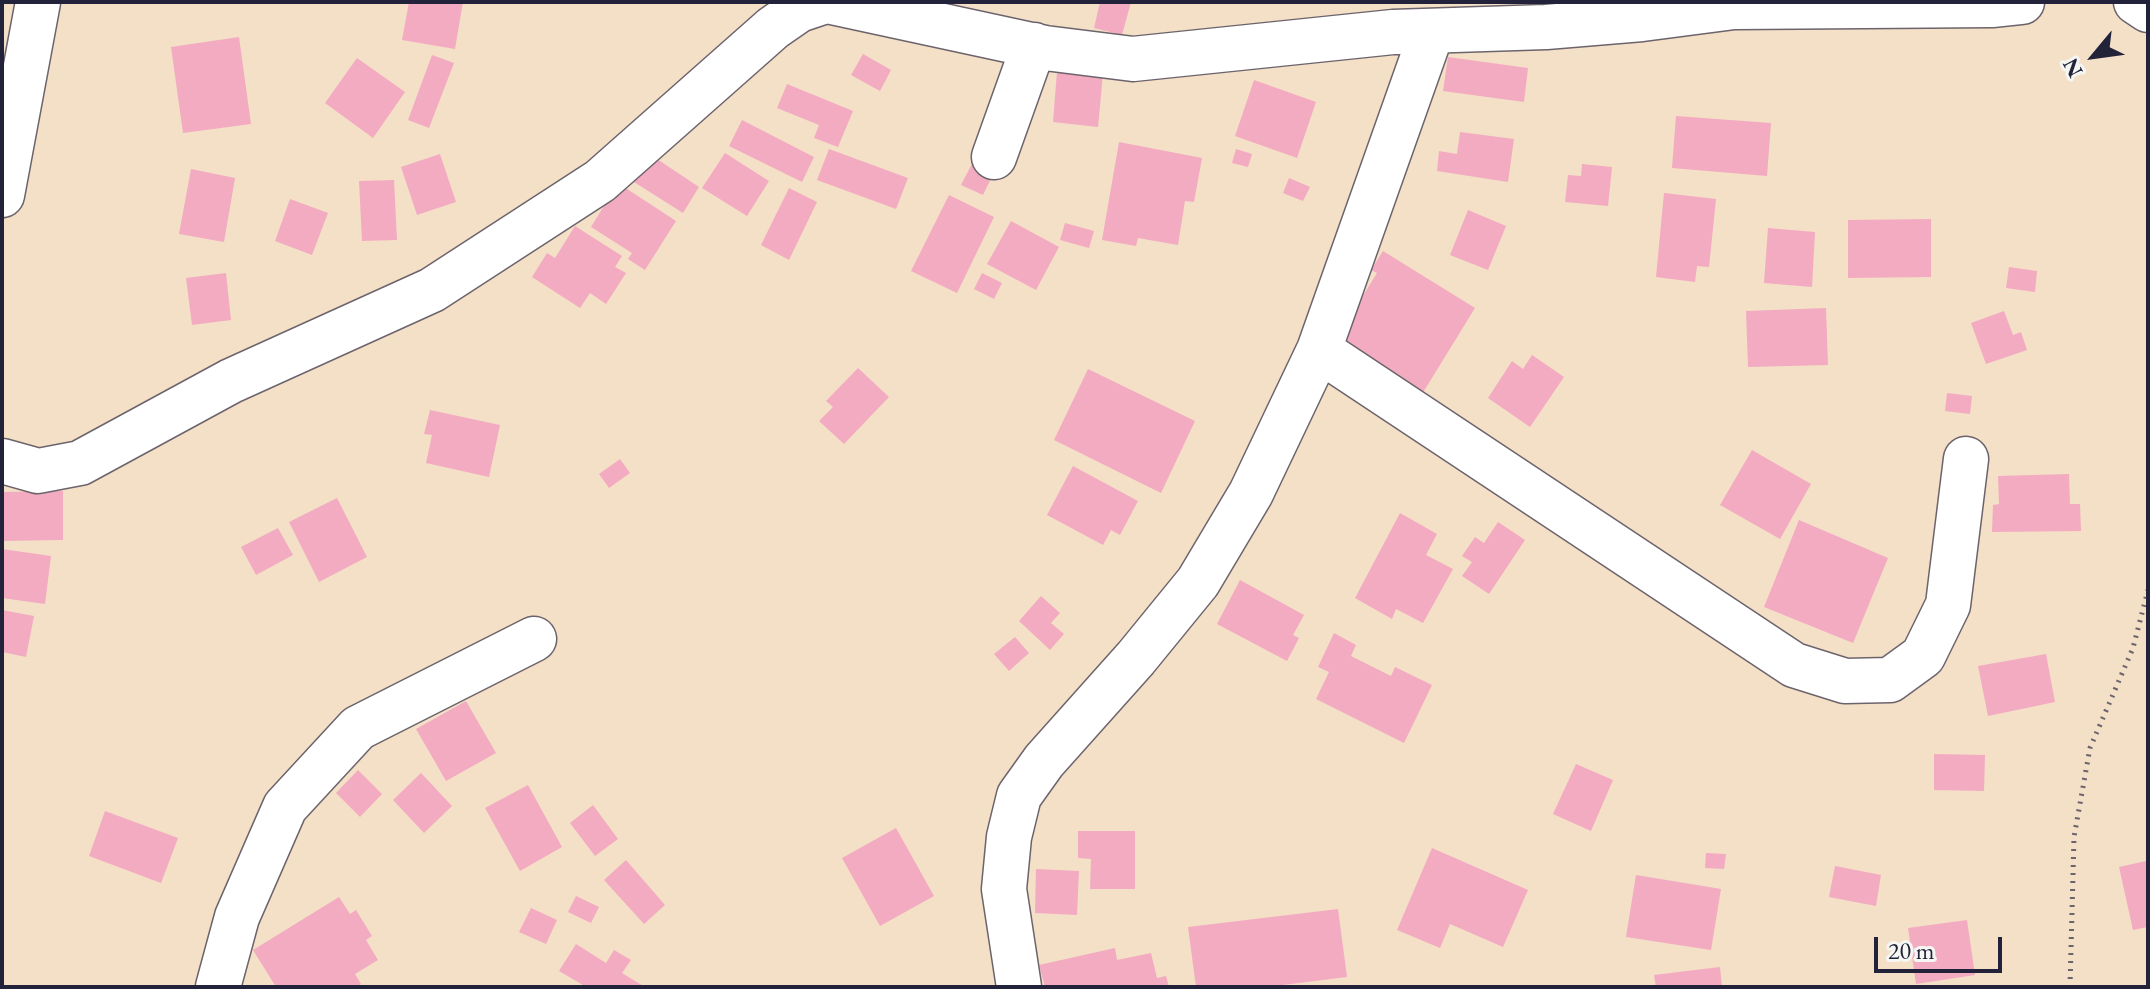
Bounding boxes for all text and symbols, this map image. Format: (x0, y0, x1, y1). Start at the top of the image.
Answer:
north arrow (2054, 16, 2134, 96)
text: N (2056, 53, 2090, 83)
scale bar (1878, 921, 2006, 971)
text: 20 m (1888, 935, 1935, 966)

